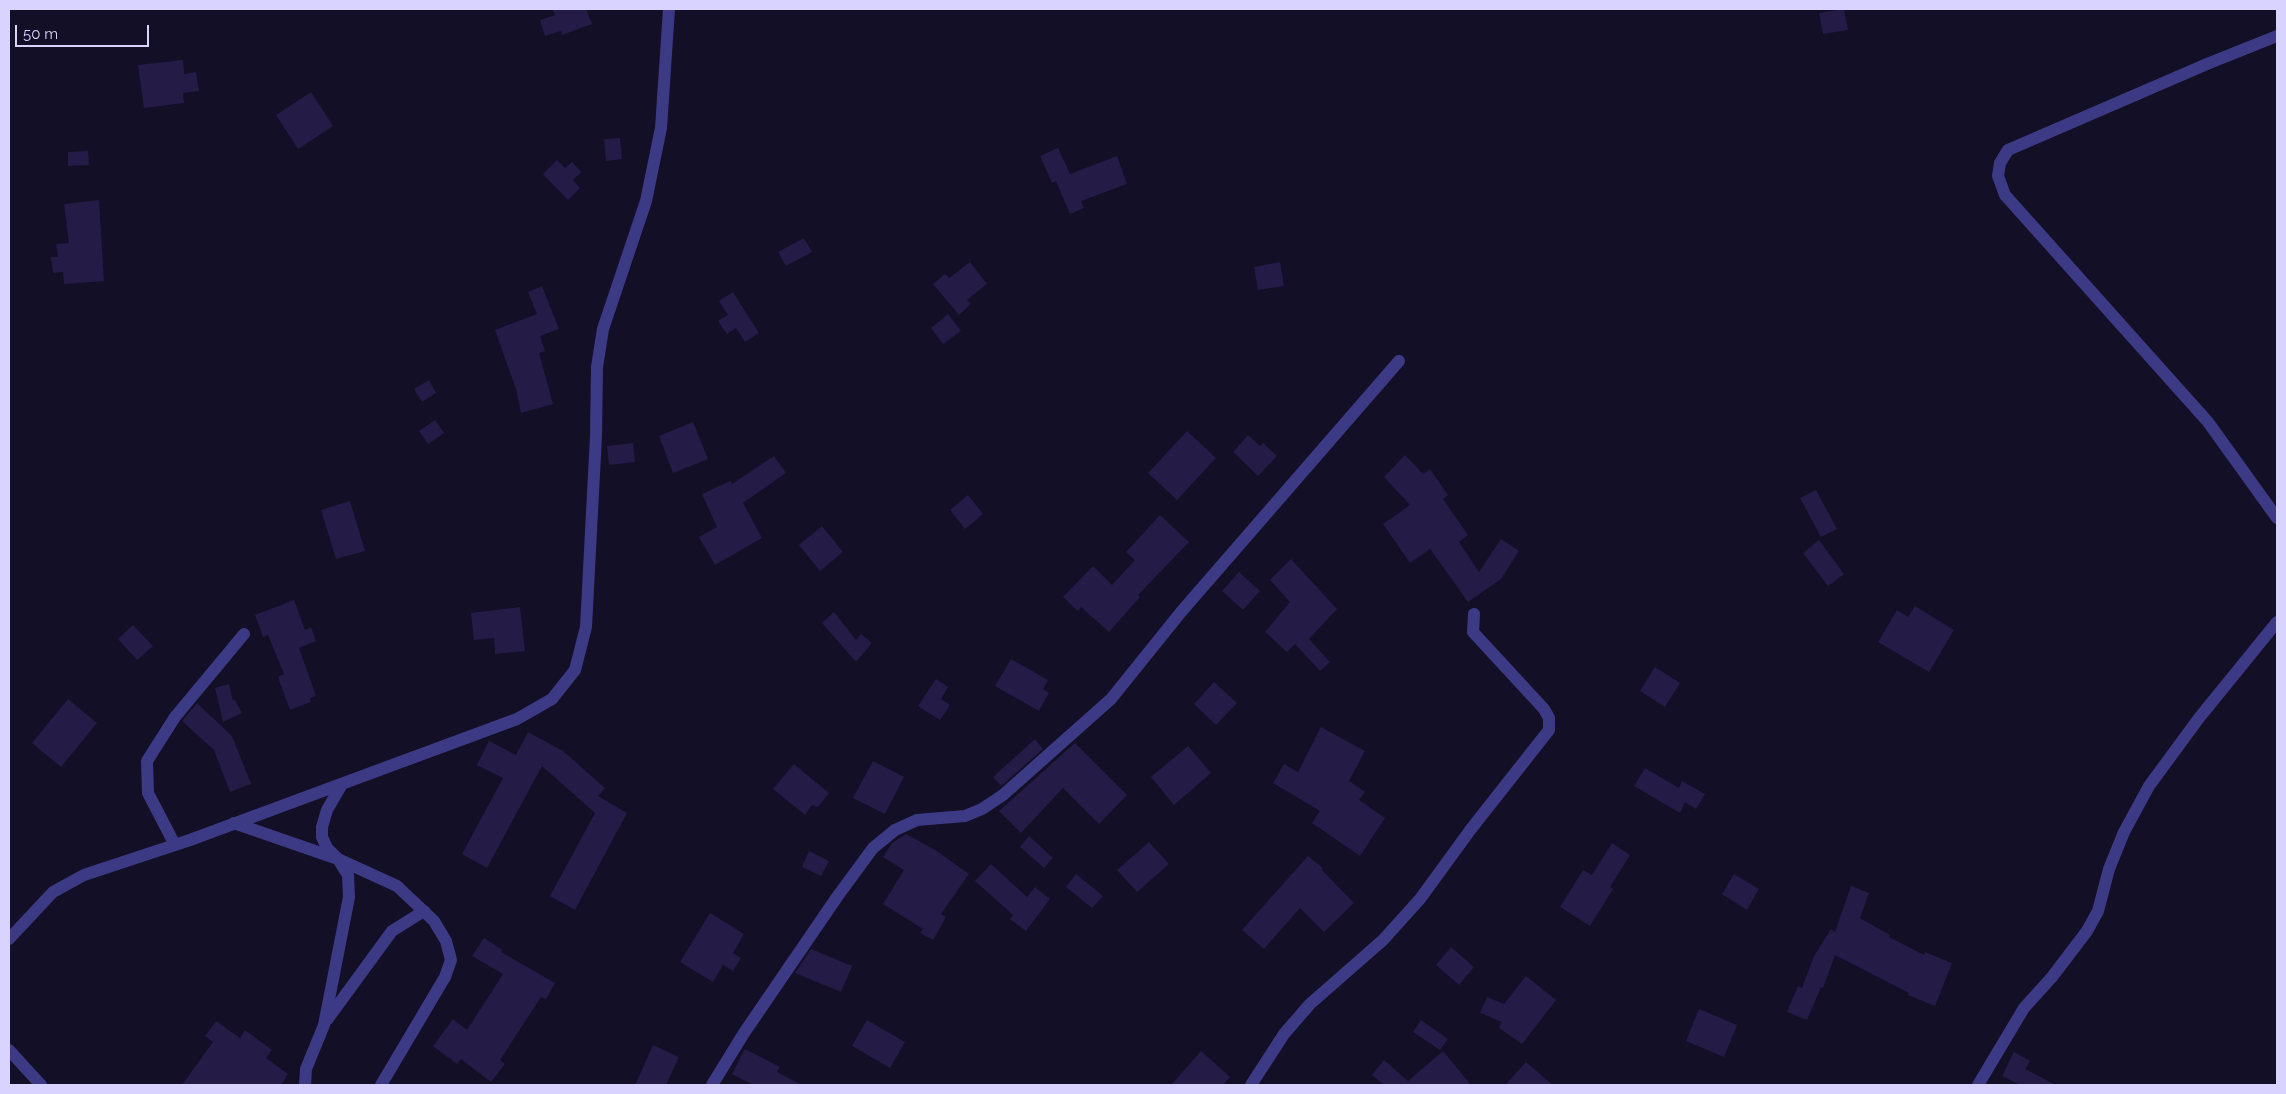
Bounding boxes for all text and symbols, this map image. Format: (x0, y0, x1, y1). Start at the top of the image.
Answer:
scale bar (18, 15, 151, 47)
text: 50 m (23, 25, 58, 43)

